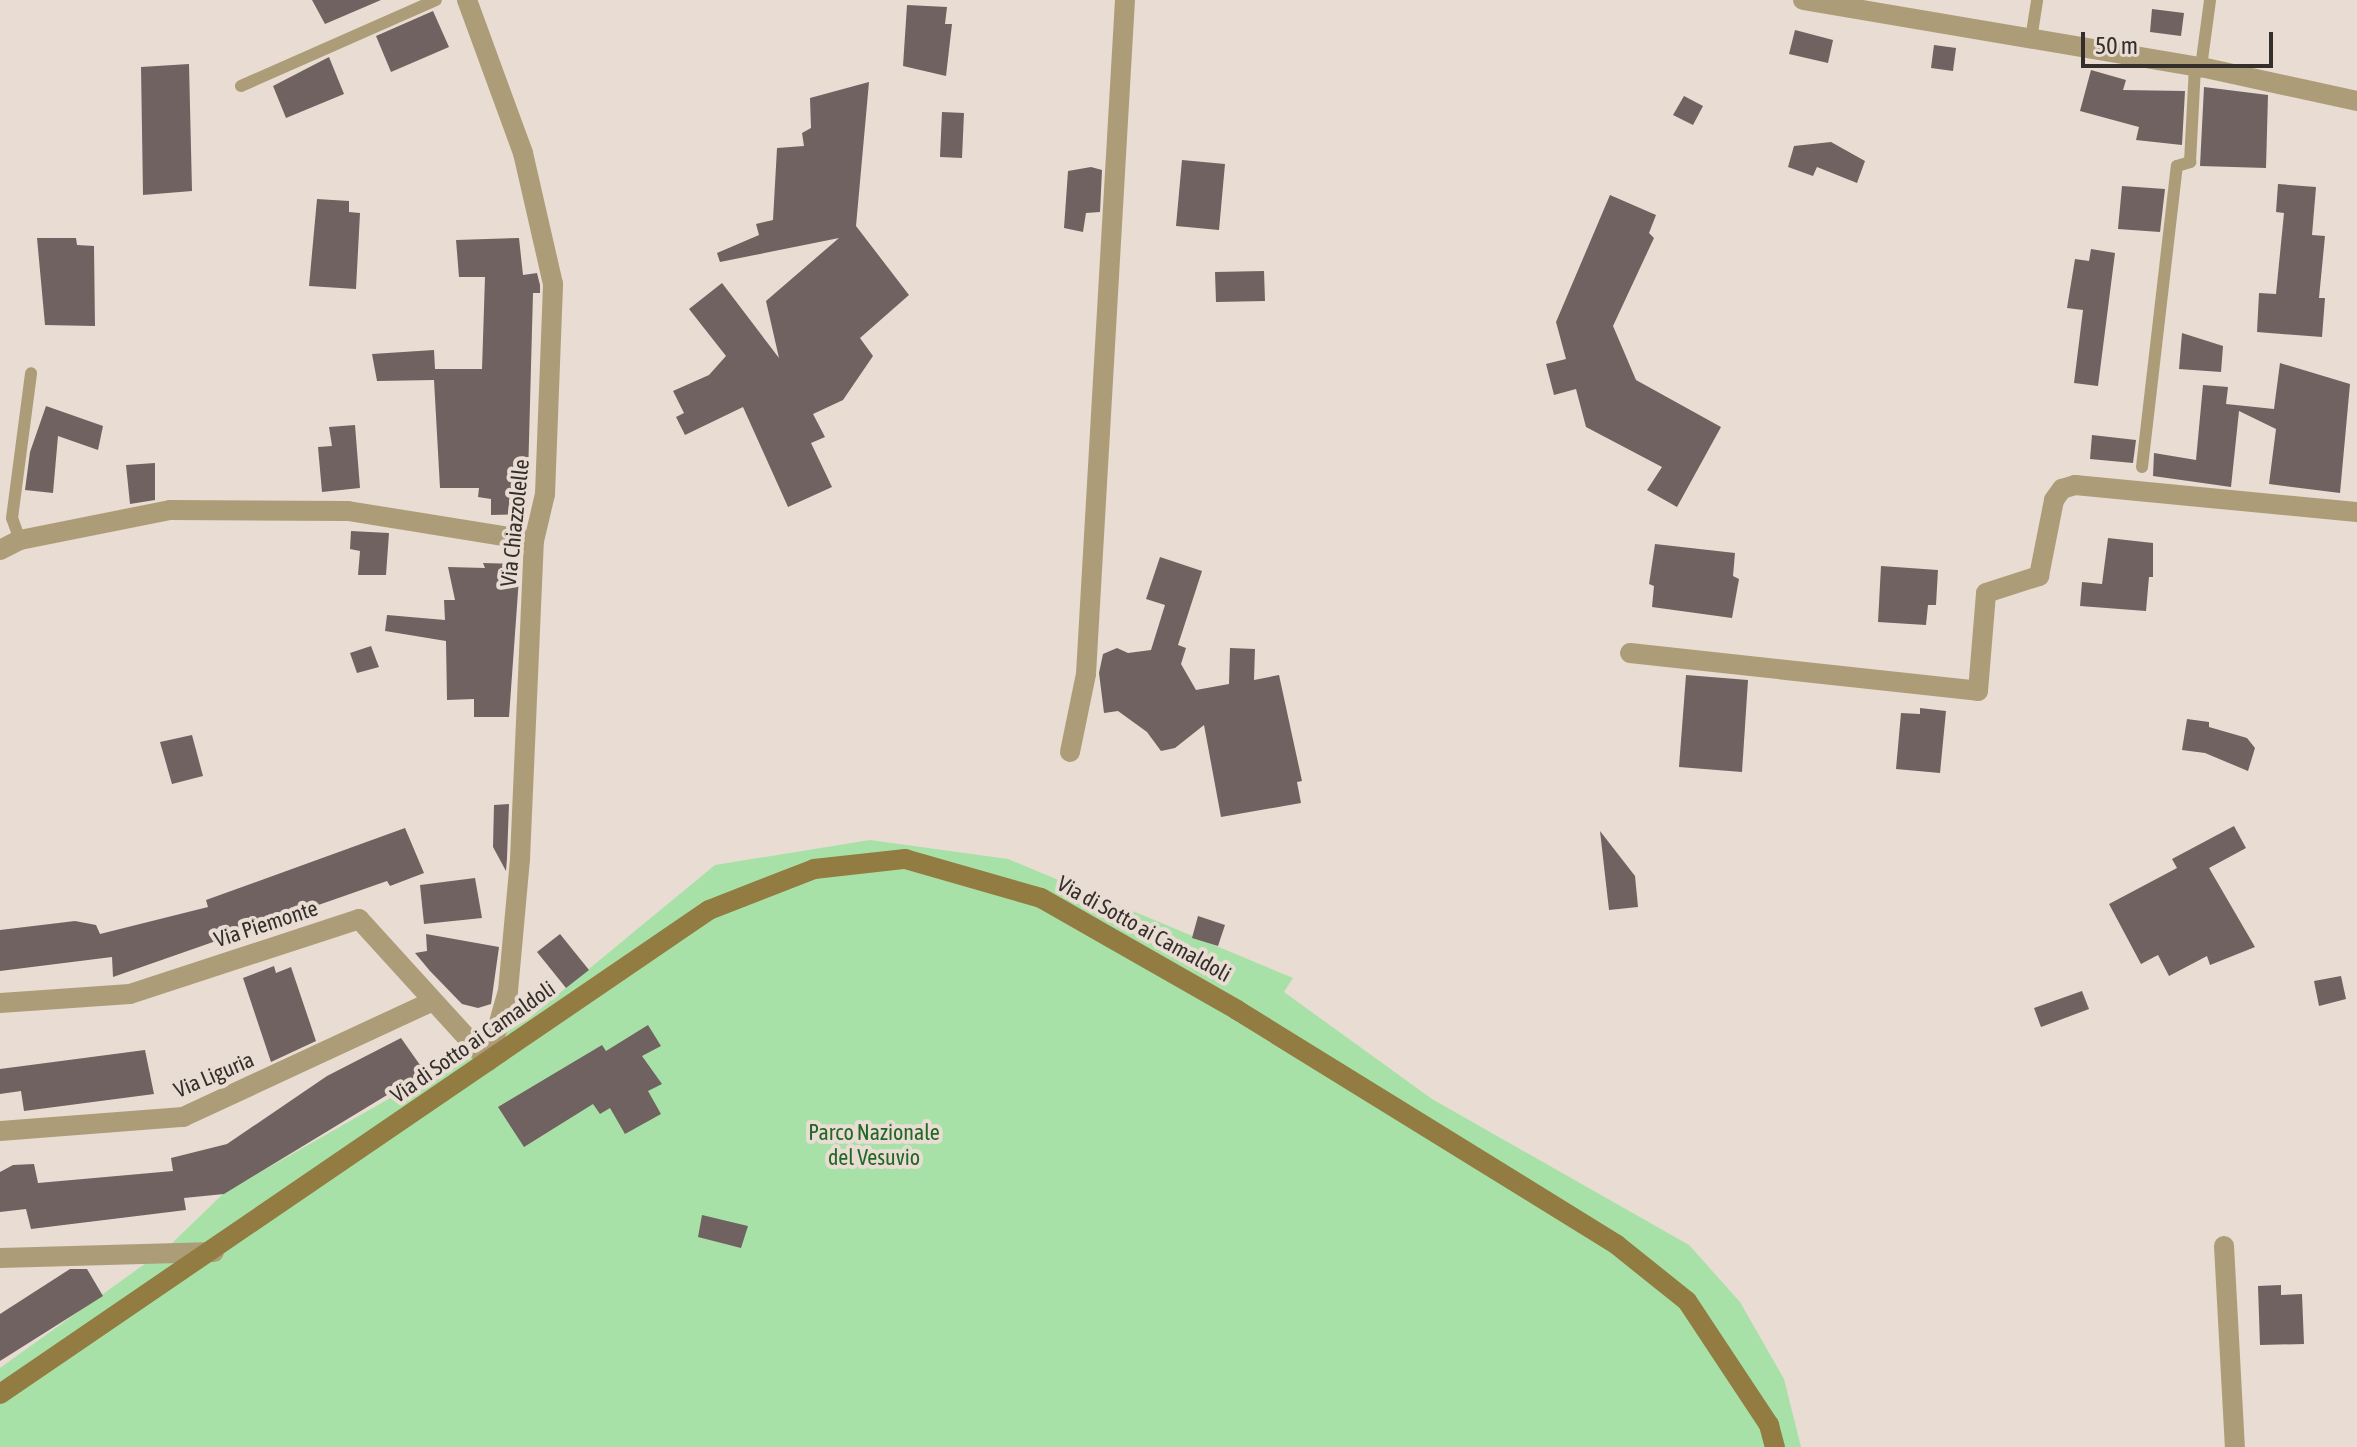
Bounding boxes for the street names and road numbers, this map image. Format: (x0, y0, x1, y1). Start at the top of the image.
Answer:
street label: Via Chiazzolelle (495, 458, 535, 588)
street label: Via di Sotto ai Camaldoli (1052, 870, 1236, 988)
street label: Via Piemonte (211, 895, 321, 953)
street label: Via di Sotto ai Camaldoli (386, 975, 560, 1109)
street label: Via Liguria (170, 1046, 258, 1104)

